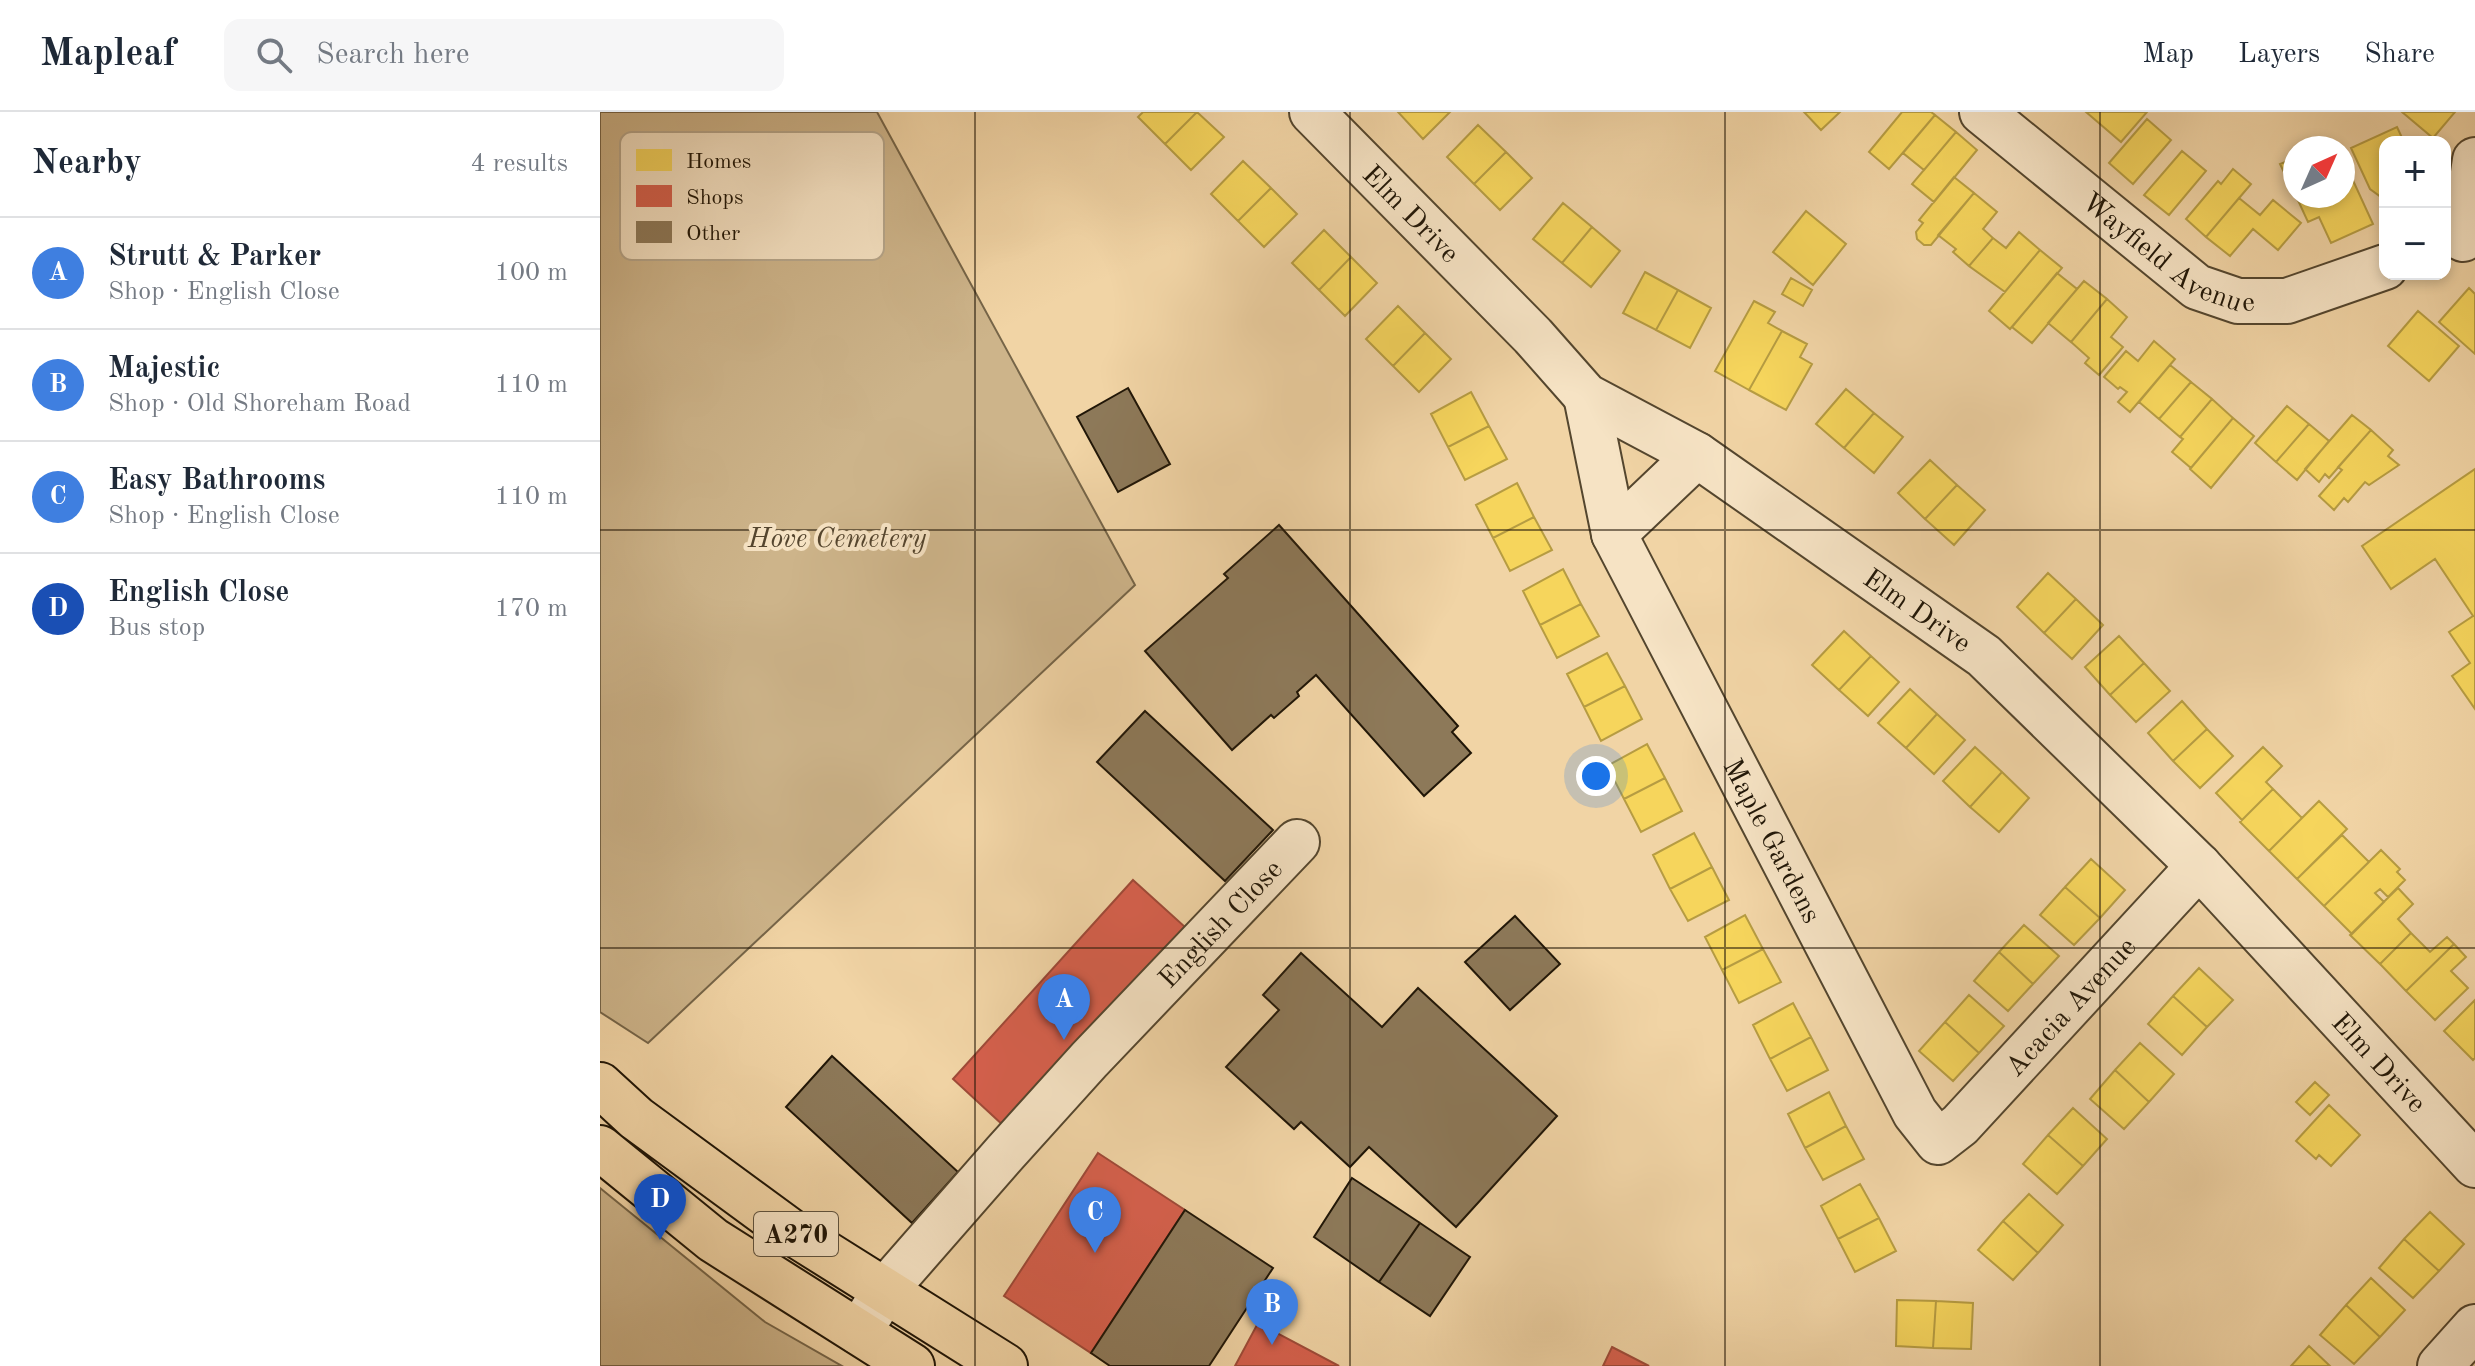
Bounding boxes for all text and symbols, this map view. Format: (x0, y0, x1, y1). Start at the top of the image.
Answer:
search box (224, 19, 784, 91)
icon: search (252, 33, 296, 77)
text: Mapleaf (40, 36, 176, 74)
text: Search here (316, 40, 470, 70)
text: Map (2142, 41, 2194, 69)
text: Layers (2238, 41, 2320, 69)
text: Share (2364, 41, 2435, 69)
legend (620, 132, 884, 260)
north arrow (2283, 136, 2355, 208)
map controls (2379, 136, 2451, 280)
button: + (2379, 136, 2451, 208)
text: Nearby (32, 147, 142, 181)
text: 4 results (470, 151, 568, 177)
text: Homes (686, 151, 751, 173)
street label: Elm Drive (1356, 161, 1463, 269)
text: Shops (686, 187, 743, 209)
street label: Wayfield Avenue (2076, 188, 2255, 318)
button: − (2379, 208, 2451, 280)
text: Other (686, 223, 740, 245)
text: Strutt & Parker (108, 242, 321, 272)
text: A (48, 260, 68, 286)
text: 100 m (495, 260, 568, 286)
text: Shop · English Close (108, 279, 340, 305)
text: Majestic (108, 354, 220, 384)
text: B (49, 372, 67, 398)
text: 110 m (495, 372, 568, 398)
text: Shop · Old Shoreham Road (108, 391, 411, 417)
text: Easy Bathrooms (108, 466, 325, 496)
text: C (49, 484, 67, 510)
text: 110 m (495, 484, 568, 510)
text: Shop · English Close (108, 503, 340, 529)
park label: Hove Cemetery (747, 526, 927, 554)
street label: Elm Drive (1857, 565, 1975, 659)
text: English Close (108, 578, 289, 608)
text: D (48, 596, 68, 622)
text: 170 m (495, 596, 568, 622)
text: Bus stop (108, 615, 205, 641)
street label: Maple Gardens (1717, 755, 1825, 928)
your location (1576, 756, 1616, 796)
street label: English Close (1155, 856, 1289, 995)
street label: Acacia Avenue (2001, 933, 2143, 1083)
pin: A (1038, 974, 1090, 1040)
street label: Elm Drive (2325, 1009, 2430, 1119)
pin: D (634, 1174, 686, 1240)
pin: C (1069, 1187, 1121, 1253)
road number: A270 (754, 1212, 838, 1256)
pin: B (1246, 1279, 1298, 1345)

